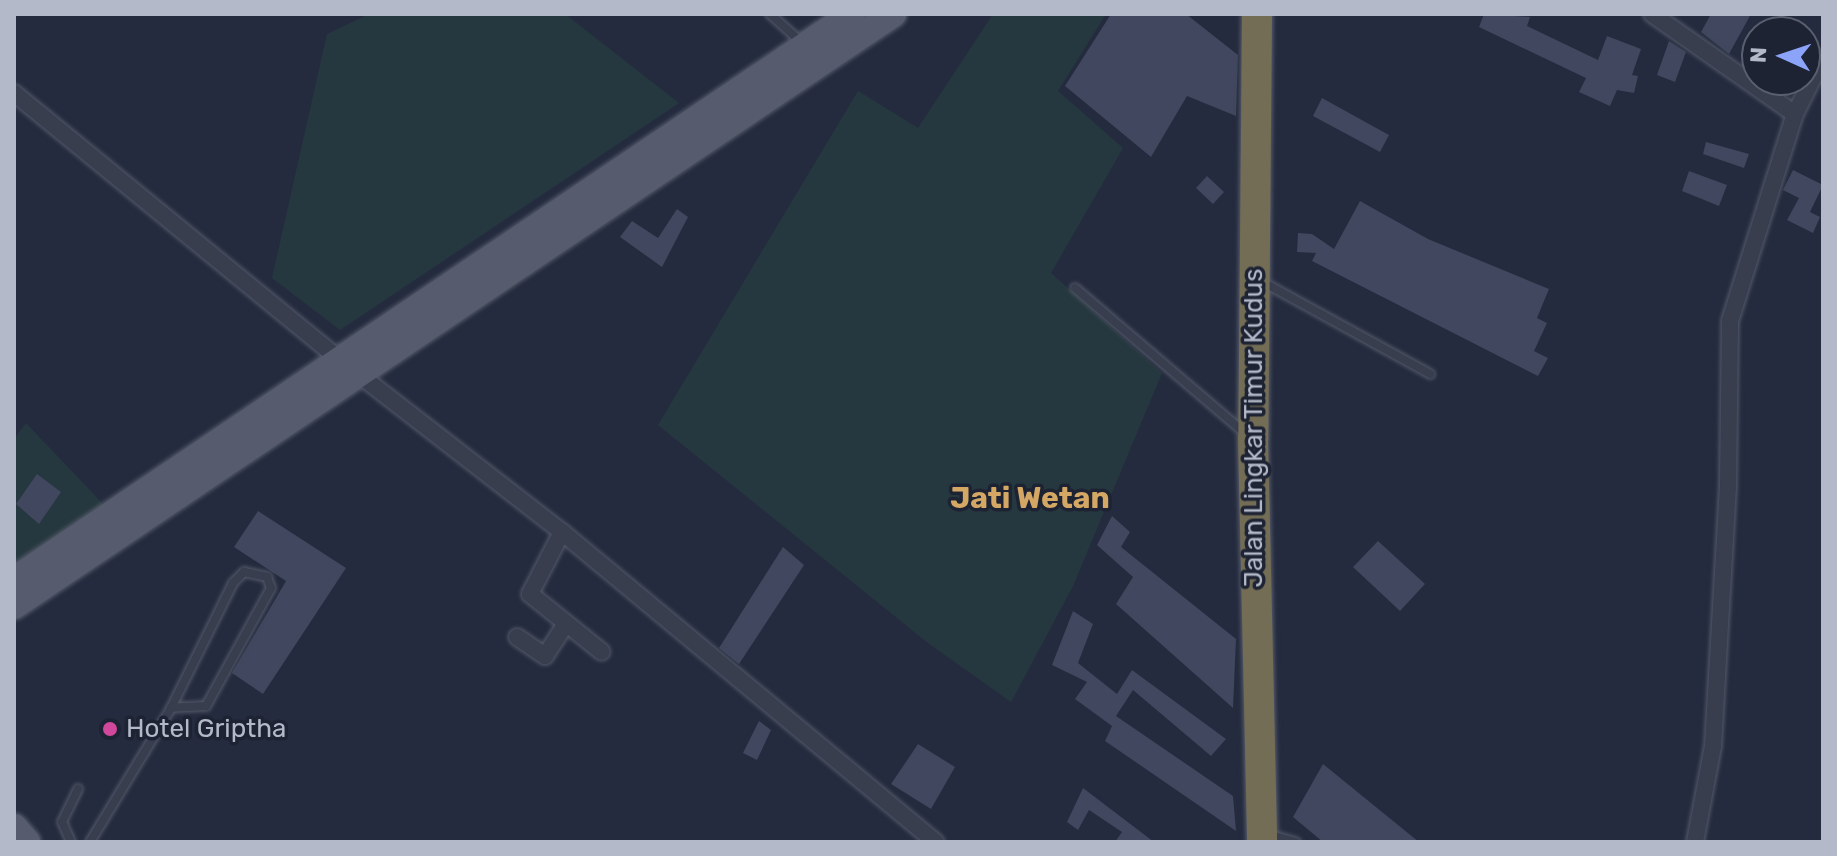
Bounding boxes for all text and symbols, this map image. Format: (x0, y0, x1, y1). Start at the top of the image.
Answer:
north arrow (1741, 16, 1821, 96)
text: N (1745, 46, 1772, 63)
street label: Jalan Lingkar Timur Kudus (1238, 268, 1270, 588)
district label: Jati Wetan (950, 480, 1110, 516)
place label: Hotel Griptha (126, 713, 286, 745)
marker: Hotel Griptha (101, 720, 119, 738)

